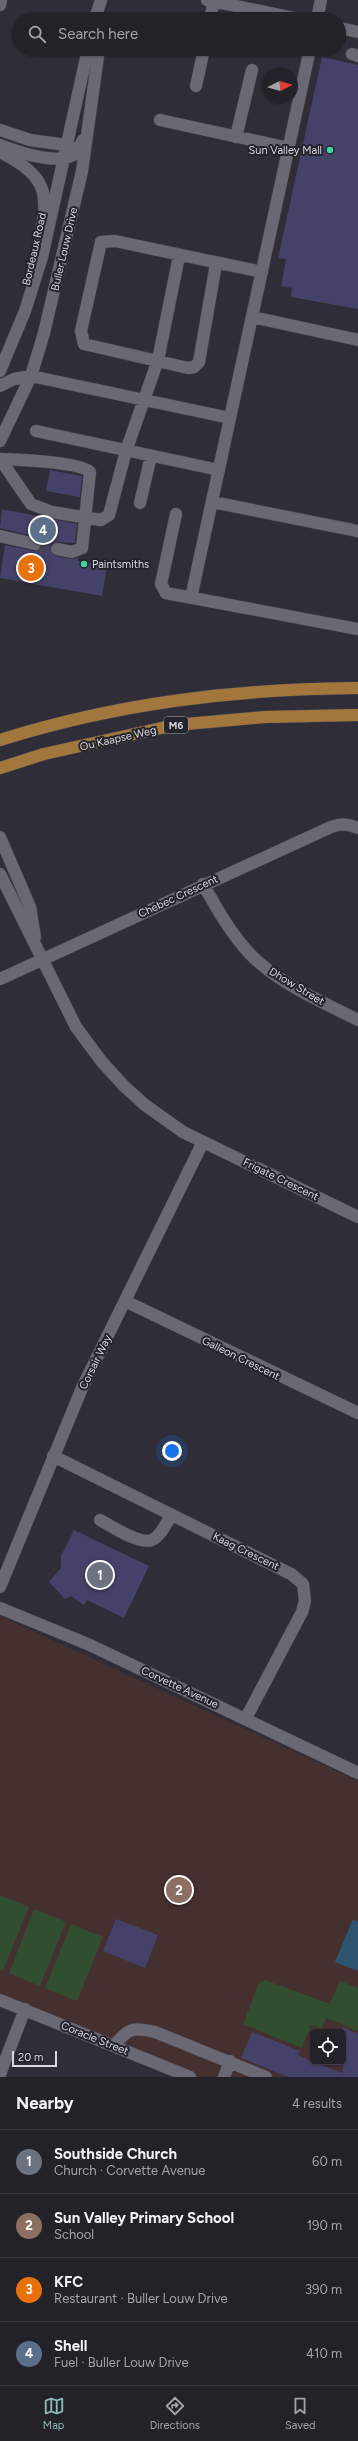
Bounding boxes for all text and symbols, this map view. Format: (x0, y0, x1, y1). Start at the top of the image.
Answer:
search box (12, 12, 346, 56)
icon: search (26, 23, 48, 45)
text: Search here (58, 25, 138, 43)
north arrow (262, 68, 298, 104)
place label: Sun Valley Mall (249, 144, 322, 157)
marker: Sun Valley Mall (325, 145, 335, 155)
street label: Buller Louw Drive (49, 206, 80, 292)
street label: Bordeaux Road (20, 211, 49, 287)
pin: 4 (30, 515, 56, 545)
pin: 3 (18, 553, 44, 583)
place label: Paintsmiths (92, 558, 149, 571)
marker: Paintsmiths (79, 559, 89, 569)
road number: M6 (164, 717, 188, 733)
street label: Ou Kaapse Weg (79, 723, 158, 754)
street label: Chebec Crescent (136, 872, 220, 921)
street label: Dhow Street (267, 965, 327, 1008)
street label: Frigate Crescent (241, 1156, 321, 1203)
street label: Corsair Way (77, 1333, 114, 1392)
street label: Galleon Crescent (200, 1334, 282, 1383)
your location (162, 1441, 182, 1461)
street label: Kaag Crescent (211, 1530, 281, 1573)
pin: 1 (87, 1560, 113, 1590)
street label: Corvette Avenue (139, 1664, 221, 1711)
pin: 2 (166, 1875, 192, 1905)
street label: Coracle Street (59, 2019, 130, 2058)
map controls (310, 2029, 346, 2065)
button: locate (310, 2029, 346, 2065)
scale bar (12, 2049, 57, 2068)
text: 20 m (18, 2051, 43, 2064)
text: Nearby (16, 2093, 74, 2113)
text: 4 results (292, 2096, 342, 2111)
text: Southside Church (54, 2145, 177, 2163)
text: 1 (26, 2154, 32, 2169)
text: 60 m (312, 2154, 342, 2169)
text: Church · Corvette Avenue (54, 2163, 205, 2178)
text: Sun Valley Primary School (54, 2209, 234, 2227)
text: 2 (25, 2218, 33, 2233)
text: 190 m (307, 2218, 342, 2233)
text: School (54, 2227, 94, 2242)
text: KFC (54, 2273, 83, 2291)
text: 3 (25, 2282, 33, 2297)
text: 390 m (305, 2282, 342, 2297)
text: Restaurant · Buller Louw Drive (54, 2291, 228, 2306)
text: Shell (54, 2337, 87, 2355)
text: 4 (25, 2346, 33, 2361)
text: 410 m (306, 2346, 342, 2361)
text: Fuel · Buller Louw Drive (54, 2355, 189, 2370)
tab: Map (43, 2395, 65, 2432)
tab: Directions (150, 2395, 200, 2432)
tab: Saved (285, 2395, 315, 2432)

